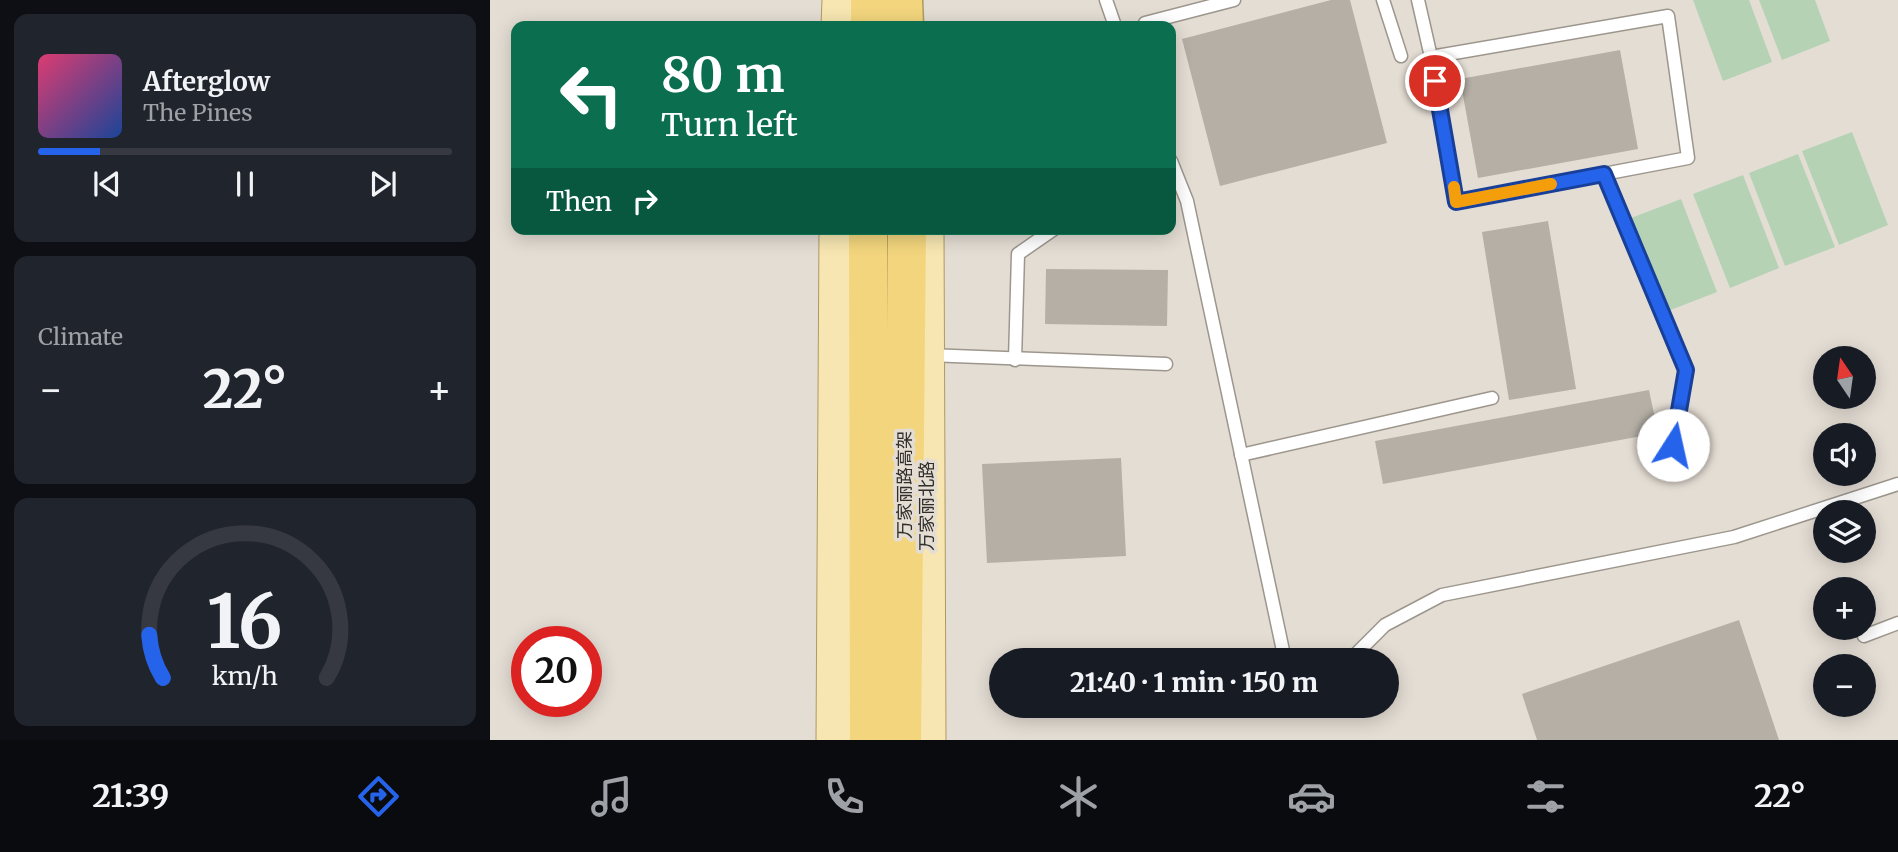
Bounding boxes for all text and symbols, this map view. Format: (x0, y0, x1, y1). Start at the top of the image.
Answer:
text: 80 m (661, 44, 784, 105)
icon: left (546, 49, 637, 140)
pin (1405, 51, 1465, 111)
icon: arrive (1416, 62, 1454, 100)
text: Afterglow (143, 65, 270, 98)
text: The Pines (143, 98, 253, 127)
text: Turn left (661, 105, 798, 145)
icon: previous (88, 165, 126, 203)
icon: pause (226, 165, 264, 203)
icon: next (364, 165, 402, 203)
icon: right (626, 182, 664, 220)
text: Then (546, 185, 612, 218)
text: Climate (38, 322, 123, 351)
north arrow (1813, 346, 1876, 410)
map controls (1813, 346, 1876, 717)
text: 22° (203, 357, 287, 422)
text: − (38, 366, 63, 413)
text: + (427, 366, 452, 413)
position arrow (1636, 408, 1710, 482)
button: sound (1813, 423, 1876, 486)
street label: 万家丽路高架 (893, 431, 916, 539)
street label: 万家丽北路 (915, 461, 938, 551)
button: layers (1813, 500, 1876, 563)
text: 16 (207, 576, 283, 668)
button: + (1813, 577, 1876, 640)
speed limit sign: 20 (511, 626, 602, 717)
button: − (1813, 654, 1876, 717)
text: km/h (212, 660, 278, 692)
text: 21:40 · 1 min · 150 m (1070, 666, 1318, 699)
icon: directions (354, 772, 403, 821)
icon: music (587, 772, 636, 821)
icon: phone (820, 772, 869, 821)
icon: climate (1054, 772, 1103, 821)
icon: car (1287, 772, 1336, 821)
icon: filters (1521, 772, 1570, 821)
text: 21:39 (92, 776, 169, 816)
text: 22° (1754, 776, 1806, 816)

